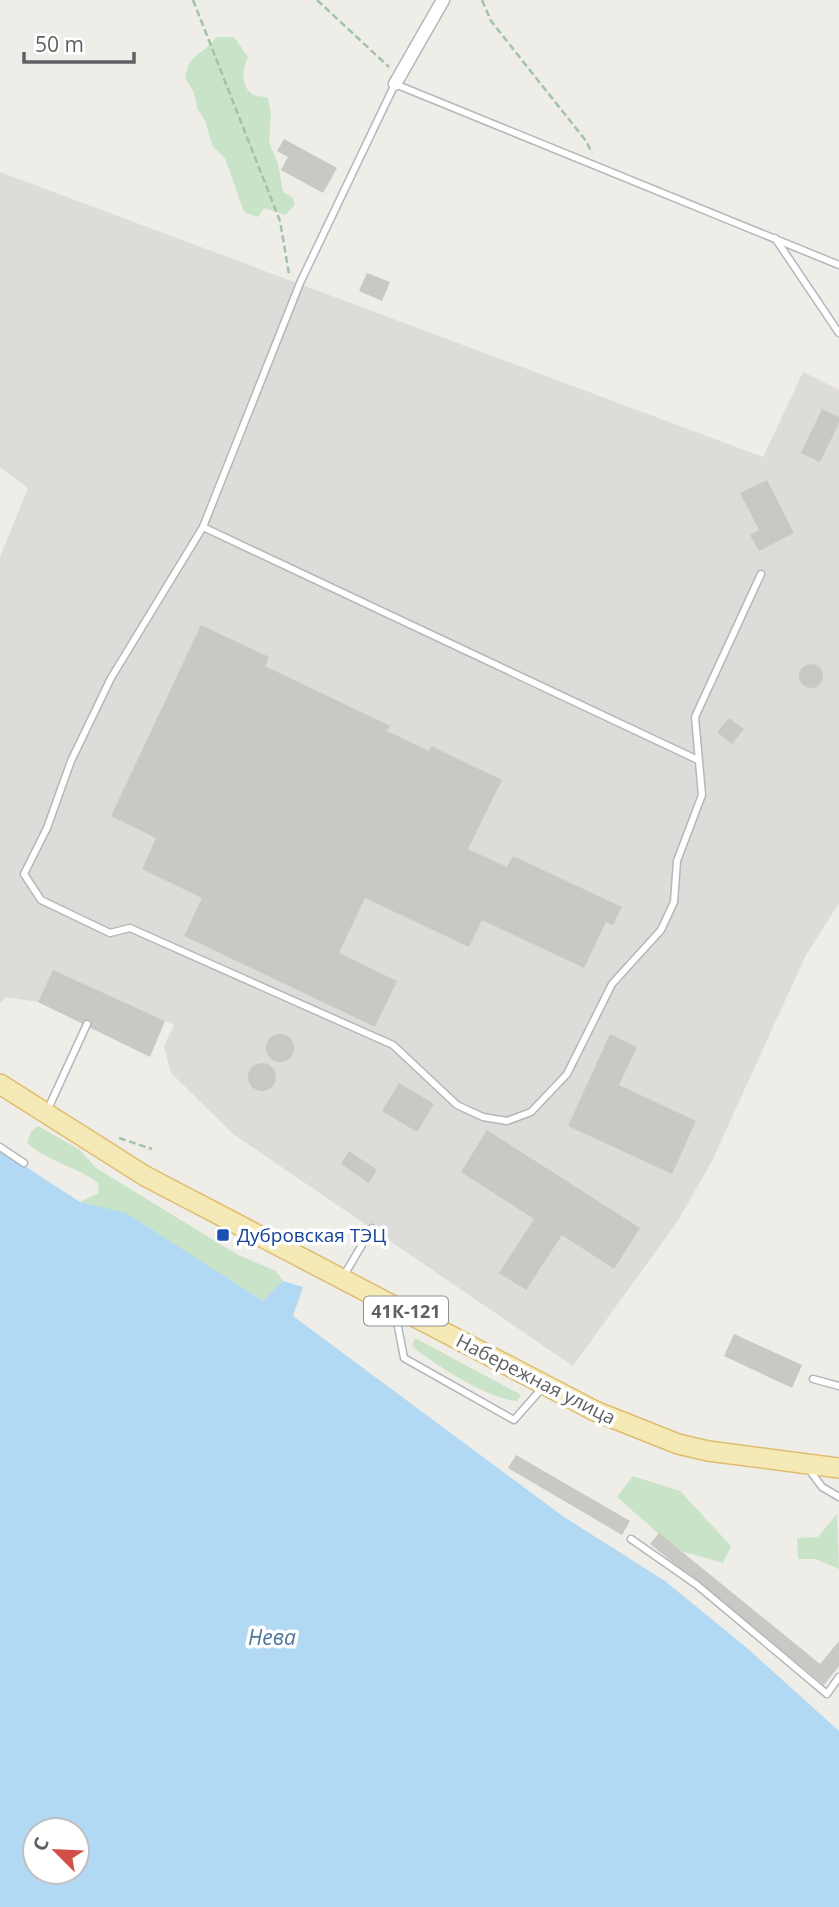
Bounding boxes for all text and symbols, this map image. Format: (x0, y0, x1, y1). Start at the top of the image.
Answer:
scale bar (24, 21, 135, 65)
text: 50 m (35, 30, 84, 58)
place label: Дубровская ТЭЦ (237, 1222, 386, 1248)
marker: Дубровская ТЭЦ (215, 1227, 231, 1243)
road number: 41К-121 (364, 1296, 448, 1326)
street label: Набережная улица (452, 1328, 620, 1430)
water label: Нева (248, 1623, 296, 1651)
north arrow (21, 1816, 91, 1886)
text: С (26, 1833, 55, 1855)

